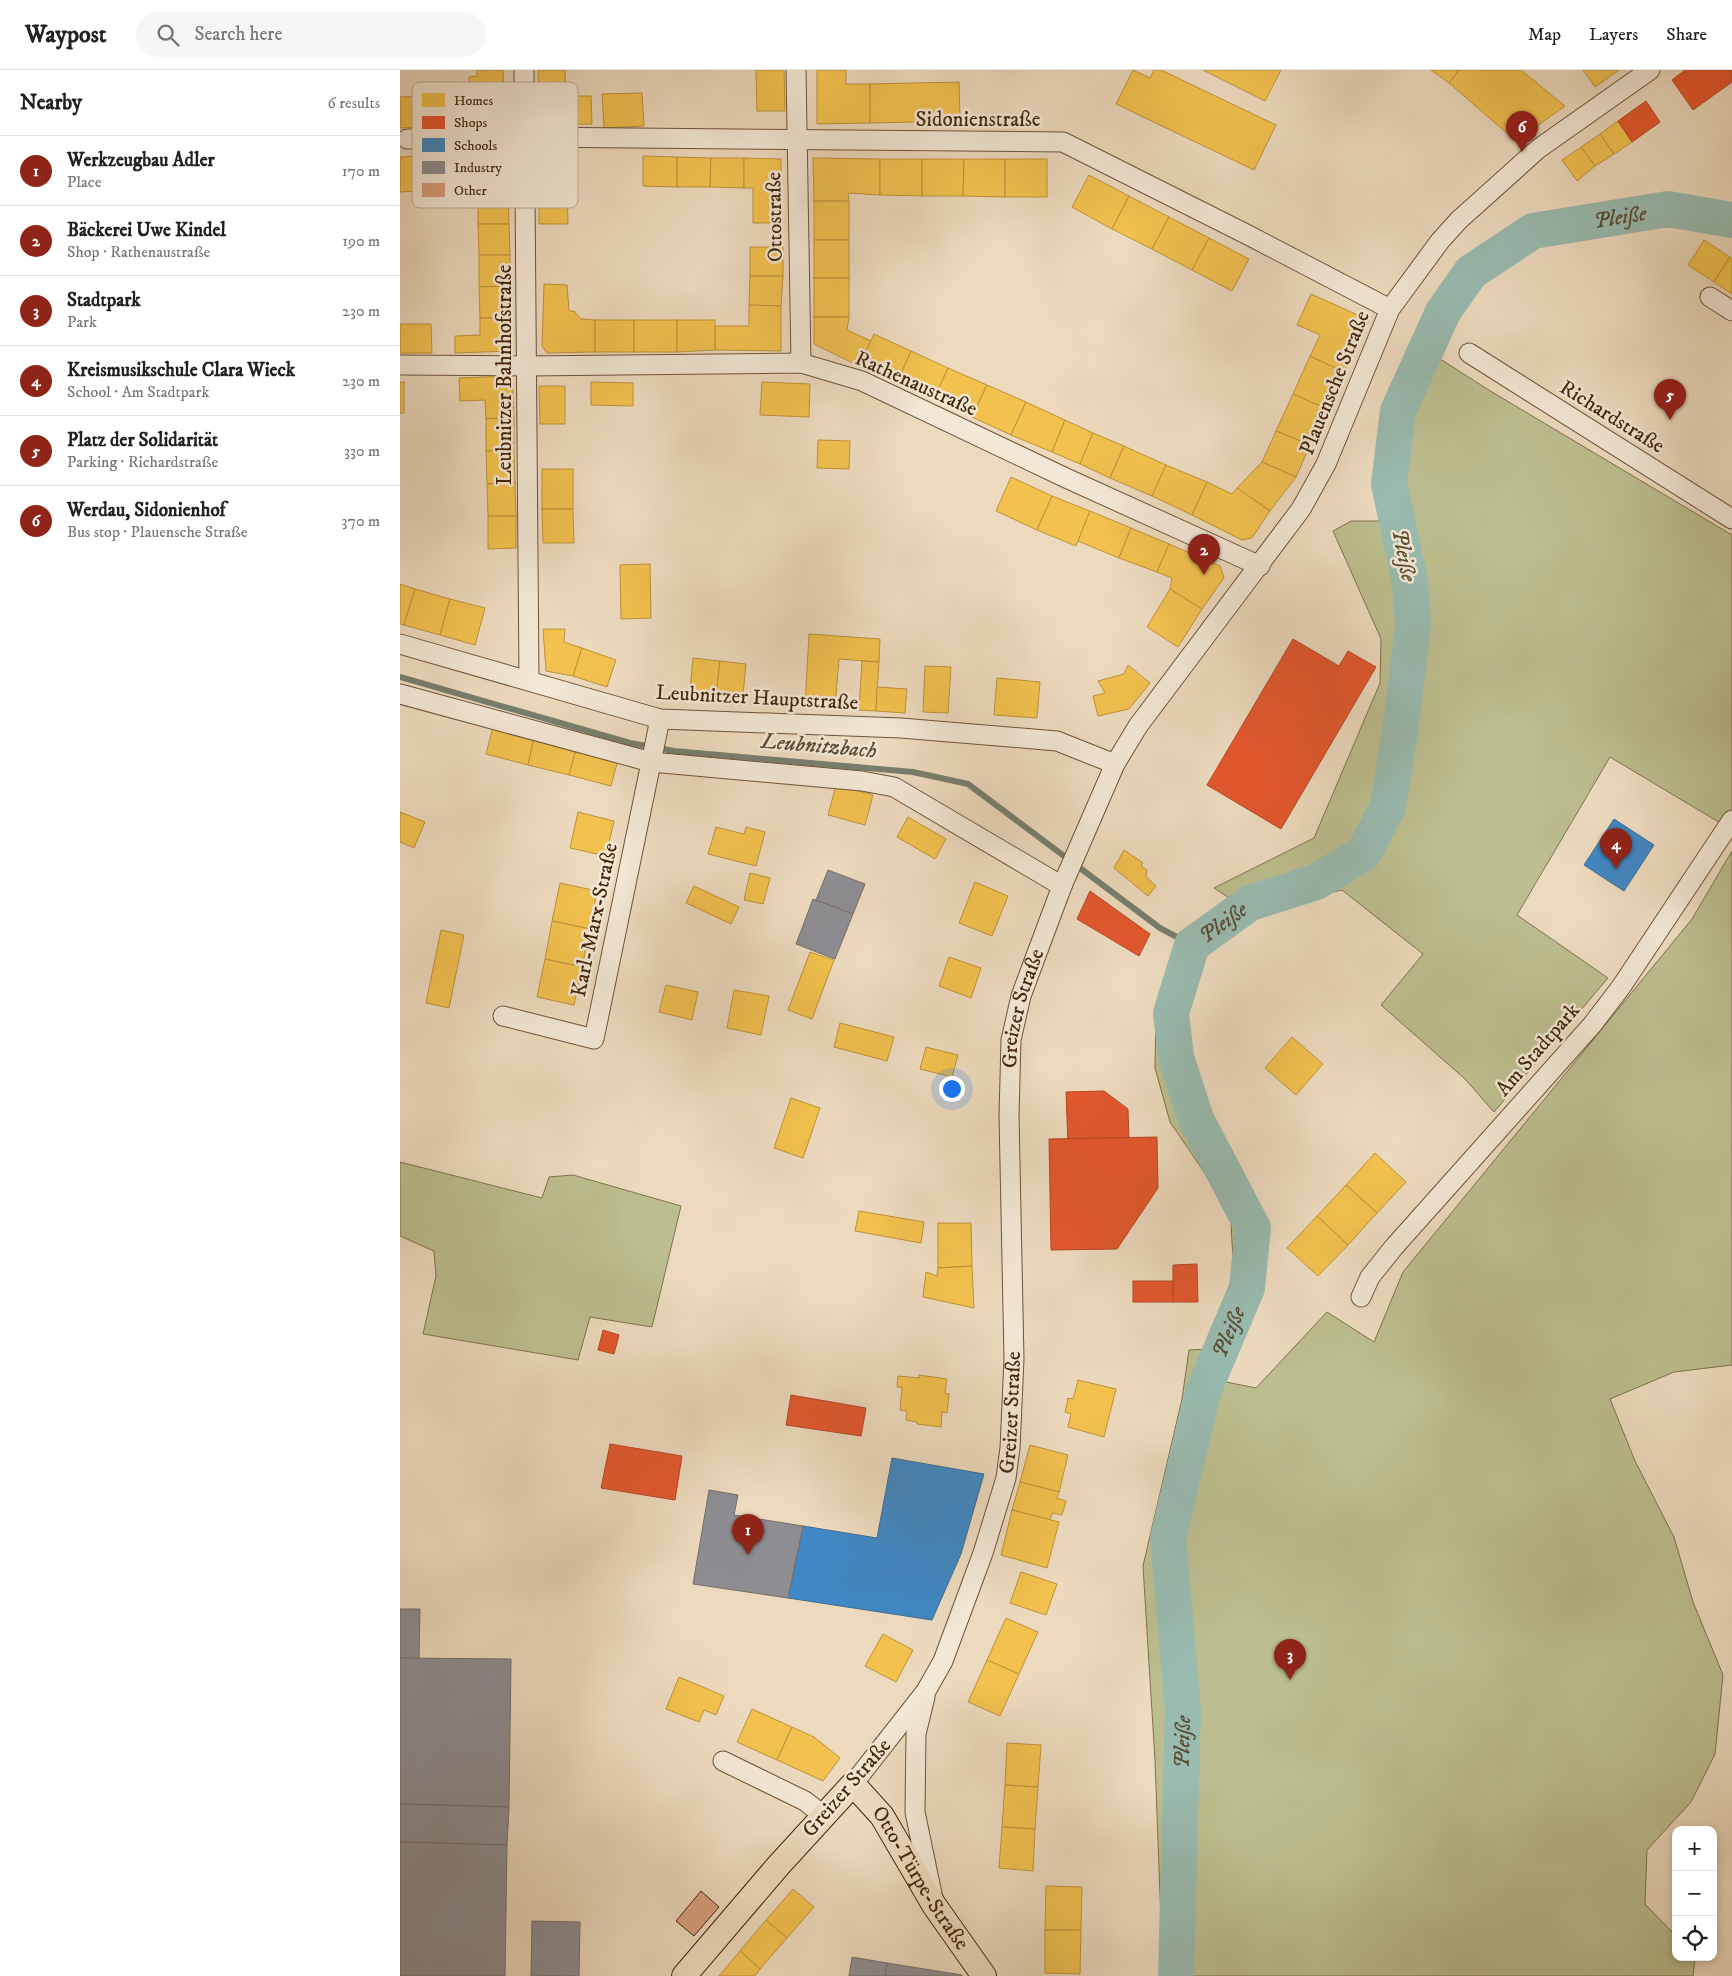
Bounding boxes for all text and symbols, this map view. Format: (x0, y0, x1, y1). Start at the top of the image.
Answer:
search box (136, 12, 486, 57)
text: Waypost (25, 20, 106, 50)
icon: search (154, 21, 182, 49)
text: Search here (194, 23, 282, 46)
text: Map (1528, 24, 1561, 46)
text: Layers (1589, 24, 1638, 46)
text: Share (1666, 24, 1707, 46)
legend (412, 82, 578, 208)
text: Nearby (20, 90, 82, 116)
text: Homes (454, 92, 494, 110)
text: 6 results (327, 93, 380, 113)
street label: Sidonienstraße (915, 107, 1041, 133)
pin: 6 (1506, 111, 1538, 152)
text: Shops (454, 114, 487, 132)
text: Schools (454, 137, 497, 155)
text: Werkzeugbau Adler (67, 149, 215, 172)
text: Industry (454, 159, 502, 177)
text: 1 (33, 161, 39, 181)
text: 170 m (342, 161, 380, 181)
street label: Ottostraße (761, 171, 789, 262)
text: Place (67, 172, 101, 192)
text: Other (454, 182, 487, 200)
water label: Pleiße (1591, 199, 1649, 234)
text: Bäckerei Uwe Kindel (67, 219, 226, 242)
text: 2 (32, 231, 40, 251)
text: 190 m (342, 231, 380, 251)
text: Shop · Rathenaustraße (67, 242, 210, 262)
street label: Leubnitzer Bahnhofstraße (492, 264, 518, 485)
text: Stadtpark (67, 289, 141, 312)
text: 3 (33, 301, 39, 321)
text: 230 m (342, 301, 380, 321)
street label: Plauensche Straße (1294, 307, 1376, 459)
text: Park (67, 312, 97, 332)
street label: Rathenaustraße (851, 345, 981, 423)
text: Kreismusikschule Clara Wieck (67, 359, 295, 382)
text: 4 (31, 371, 41, 391)
text: 230 m (342, 371, 380, 391)
street label: Richardstraße (1555, 375, 1669, 460)
pin: 5 (1654, 379, 1686, 420)
text: School · Am Stadtpark (67, 382, 209, 402)
text: Platz der Solidarität (67, 429, 218, 452)
text: 5 (32, 441, 40, 461)
text: 330 m (344, 441, 380, 461)
text: Parking · Richardstraße (67, 452, 218, 472)
text: Werdau, Sidonienhof (67, 499, 226, 522)
text: 6 (32, 511, 40, 531)
text: 370 m (342, 511, 380, 531)
text: Bus stop · Plauensche Straße (67, 522, 247, 542)
water label: Pleiße (1386, 526, 1422, 584)
pin: 2 (1188, 534, 1220, 575)
street label: Leubnitzer Hauptstraße (655, 680, 859, 716)
water label: Leubnitzbach (758, 727, 878, 765)
pin: 4 (1600, 828, 1632, 869)
street label: Karl-Marx-Straße (566, 840, 624, 999)
water label: Pleiße (1194, 896, 1253, 949)
street label: Greizer Straße (997, 945, 1051, 1068)
street label: Am Stadtpark (1490, 998, 1586, 1102)
your location (939, 1076, 965, 1102)
water label: Pleiße (1206, 1302, 1251, 1362)
street label: Greizer Straße (994, 1351, 1027, 1475)
pin: 1 (732, 1514, 764, 1555)
pin: 3 (1274, 1639, 1306, 1680)
water label: Pleiße (1168, 1715, 1196, 1769)
street label: Greizer Straße (797, 1733, 897, 1843)
street label: Otto-Türpe-Straße (866, 1800, 975, 1955)
map controls (1672, 1826, 1717, 1961)
button: + (1672, 1826, 1717, 1871)
button: − (1672, 1871, 1717, 1916)
button: locate (1672, 1916, 1717, 1961)

